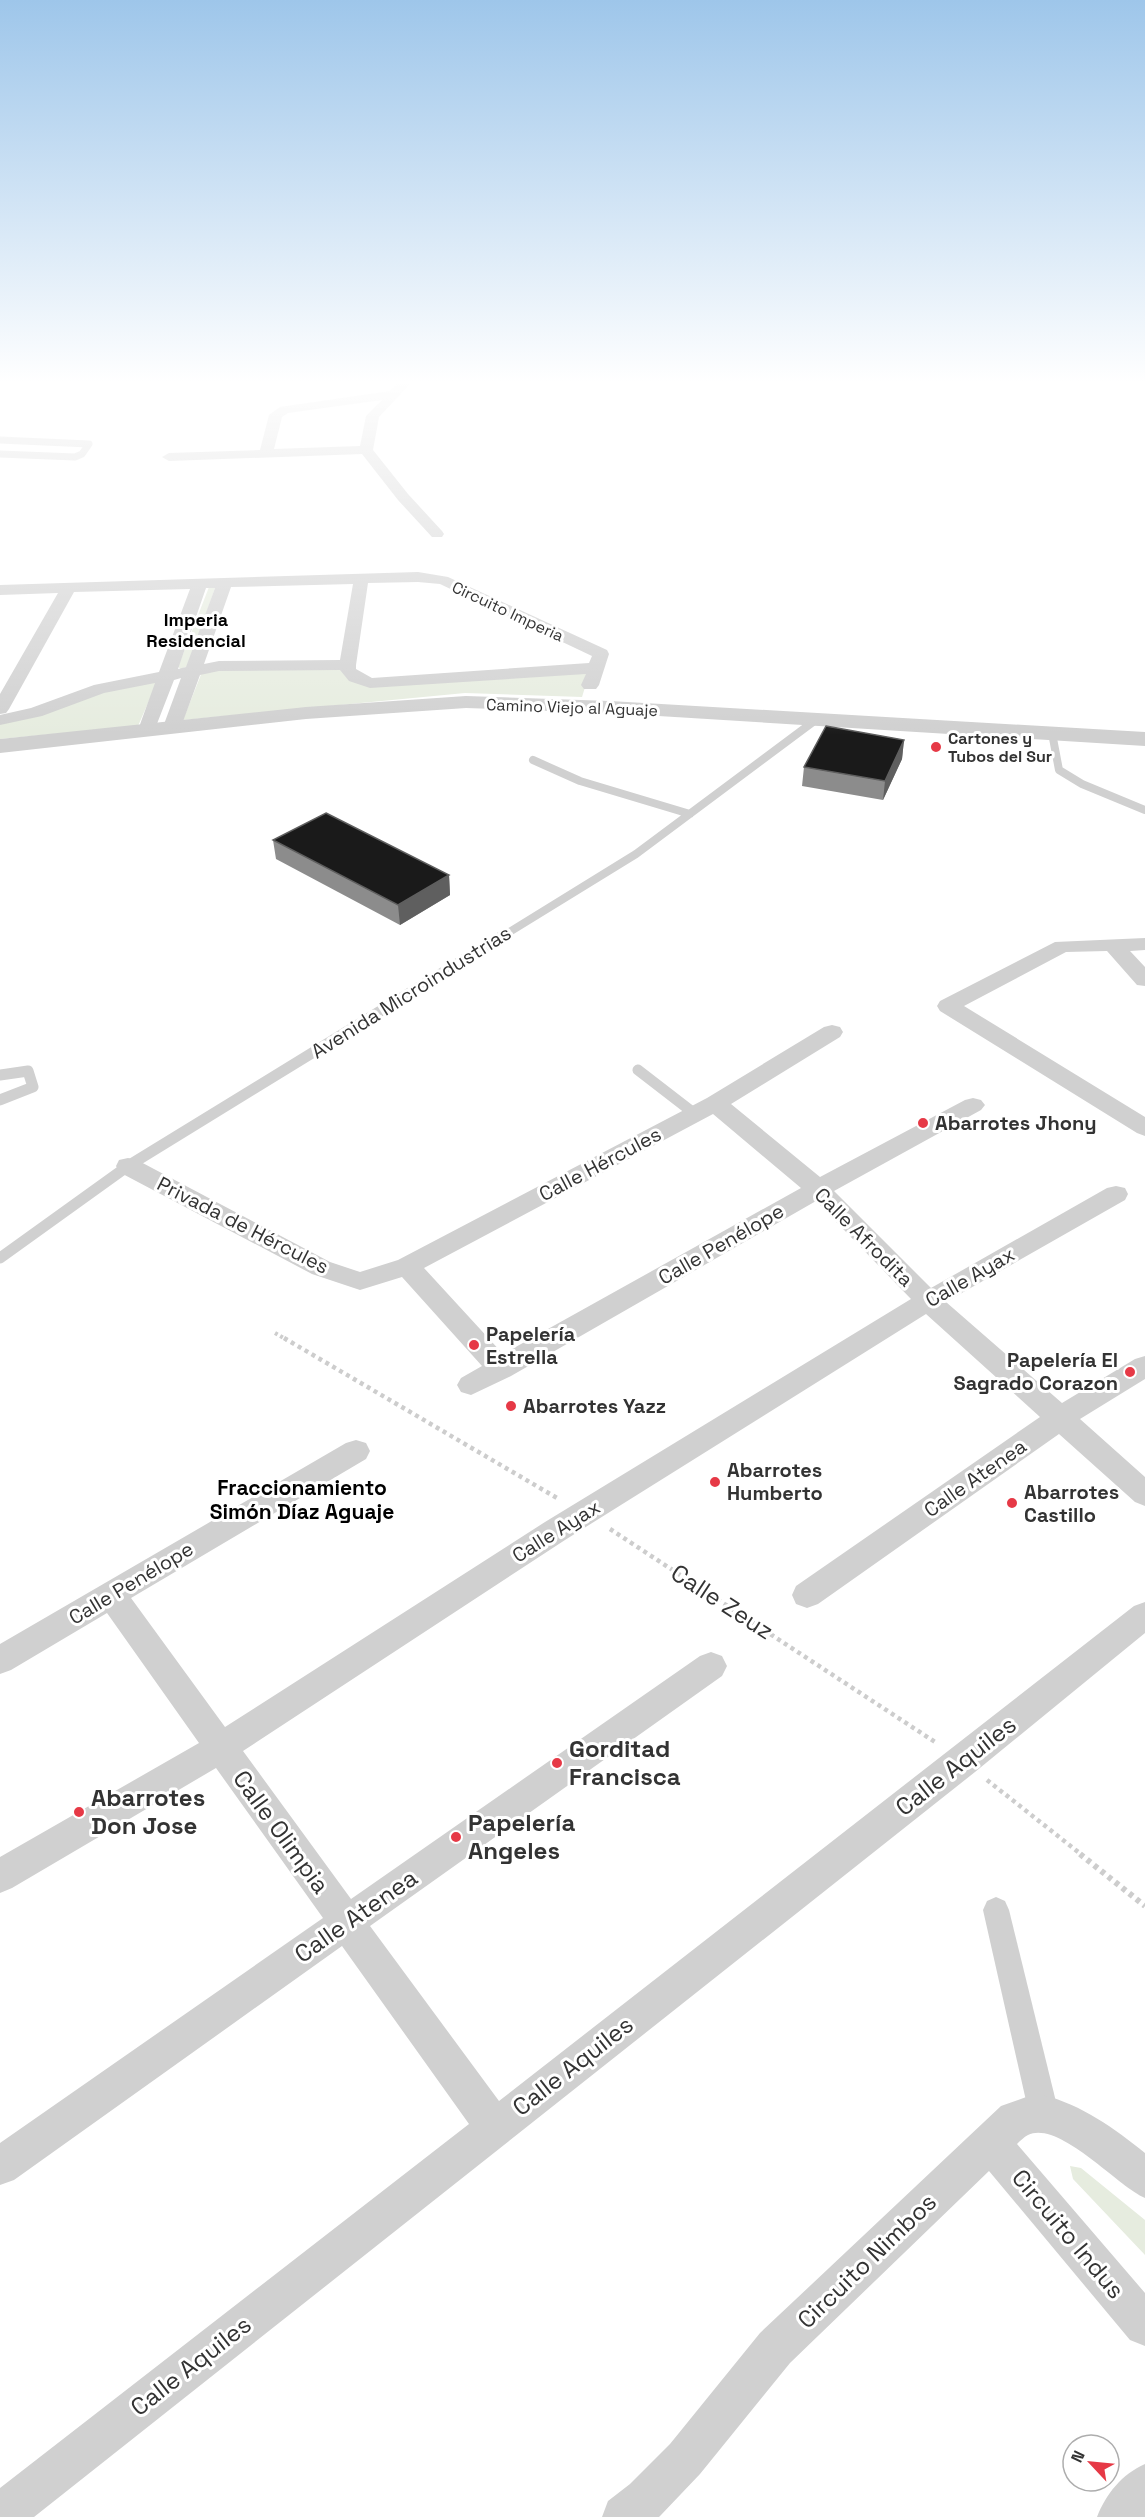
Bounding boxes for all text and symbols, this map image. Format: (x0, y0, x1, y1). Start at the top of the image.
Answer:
street label: Circuito Imperia (449, 576, 567, 647)
district label: Imperia Residencial (146, 608, 246, 652)
street label: Camino Viejo al Aguaje (486, 694, 658, 721)
place label: Cartones y Tubos del Sur (948, 728, 1052, 767)
marker: Cartones y Tubos del Sur (929, 740, 943, 754)
street label: Avenida Microindustrias (306, 920, 516, 1064)
place label: Abarrotes Jhony (935, 1110, 1097, 1136)
marker: Abarrotes Jhony (916, 1116, 930, 1130)
street label: Calle Hércules (534, 1121, 666, 1207)
street label: Privada de Hércules (153, 1170, 333, 1280)
street label: Calle Afrodita (809, 1182, 919, 1292)
street label: Calle Penélope (654, 1198, 788, 1290)
street label: Calle Ayax (921, 1241, 1019, 1313)
place label: Papelería Estrella (486, 1321, 576, 1370)
marker: Papelería Estrella (467, 1338, 481, 1352)
place label: Papelería El Sagrado Corazon (954, 1347, 1118, 1396)
marker: Papelería El Sagrado Corazon (1123, 1365, 1137, 1379)
place label: Abarrotes Yazz (523, 1393, 666, 1419)
marker: Abarrotes Yazz (504, 1399, 518, 1413)
street label: Calle Atenea (919, 1433, 1031, 1523)
place label: Abarrotes Humberto (727, 1457, 823, 1506)
district label: Fraccionamiento Simón Díaz Aguaje (210, 1474, 394, 1525)
marker: Abarrotes Humberto (708, 1475, 722, 1489)
place label: Abarrotes Castillo (1024, 1479, 1119, 1528)
street label: Calle Ayax (507, 1494, 605, 1568)
marker: Abarrotes Castillo (1005, 1496, 1019, 1510)
street label: Calle Penélope (64, 1536, 198, 1630)
street label: Calle Zeuz (665, 1557, 779, 1646)
street label: Calle Aquiles (889, 1709, 1022, 1822)
place label: Gorditad Francisca (569, 1733, 681, 1792)
marker: Gorditad Francisca (550, 1756, 564, 1770)
street label: Calle Olimpia (226, 1764, 337, 1900)
place label: Abarrotes Don Jose (91, 1782, 205, 1841)
marker: Abarrotes Don Jose (72, 1805, 86, 1819)
place label: Papelería Angeles (468, 1807, 575, 1866)
marker: Papelería Angeles (449, 1830, 463, 1844)
street label: Calle Atenea (288, 1862, 423, 1969)
street label: Calle Aquiles (506, 2009, 639, 2122)
street label: Circuito Indus (1005, 2163, 1132, 2305)
street label: Circuito Nimbos (790, 2186, 943, 2335)
street label: Calle Aquiles (124, 2309, 257, 2422)
north arrow (1061, 2433, 1121, 2493)
text: N (1066, 2447, 1090, 2466)

